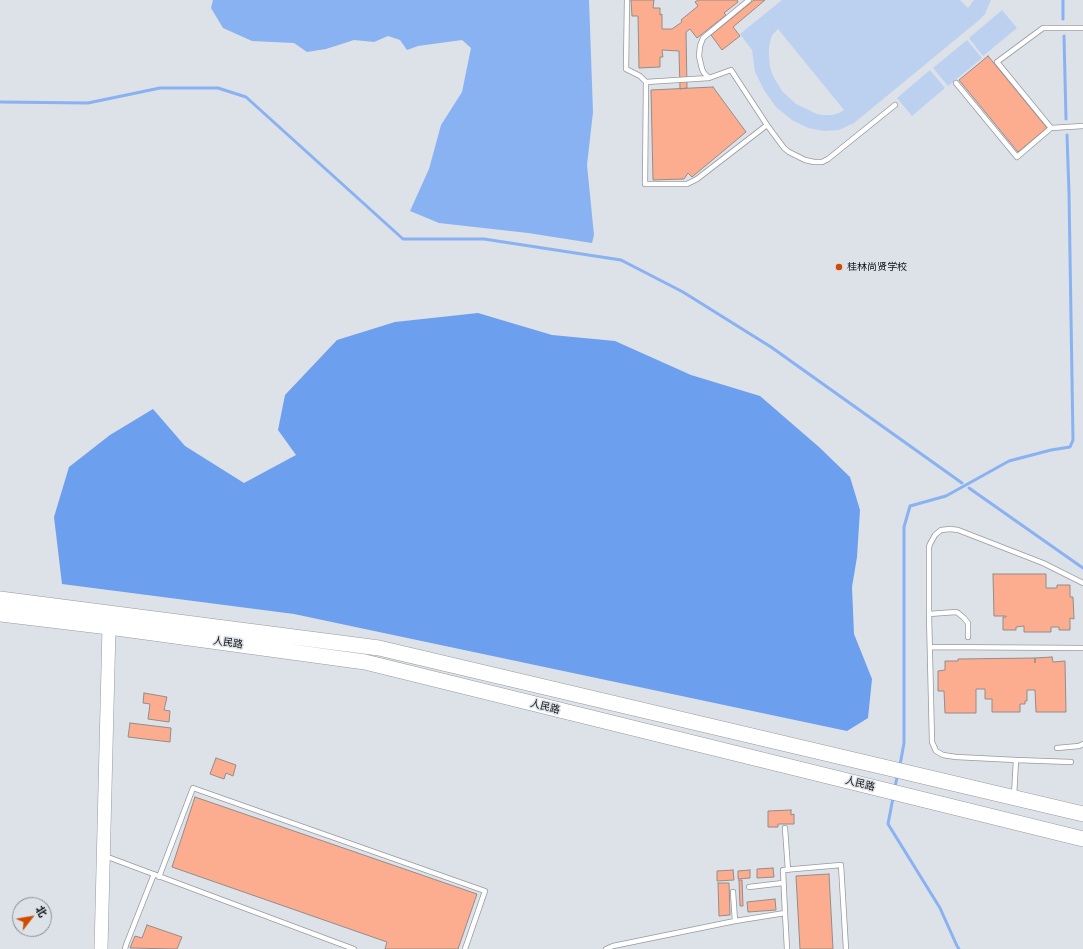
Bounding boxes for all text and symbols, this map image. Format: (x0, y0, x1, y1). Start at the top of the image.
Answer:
place label: 桂林尚贤学校 (847, 261, 907, 273)
marker: 桂林尚贤学校 (834, 262, 844, 272)
street label: 人民路 (212, 635, 244, 651)
street label: 人民路 (529, 698, 561, 716)
street label: 人民路 (844, 775, 876, 793)
north arrow (12, 897, 52, 937)
text: 北 (33, 904, 49, 919)

